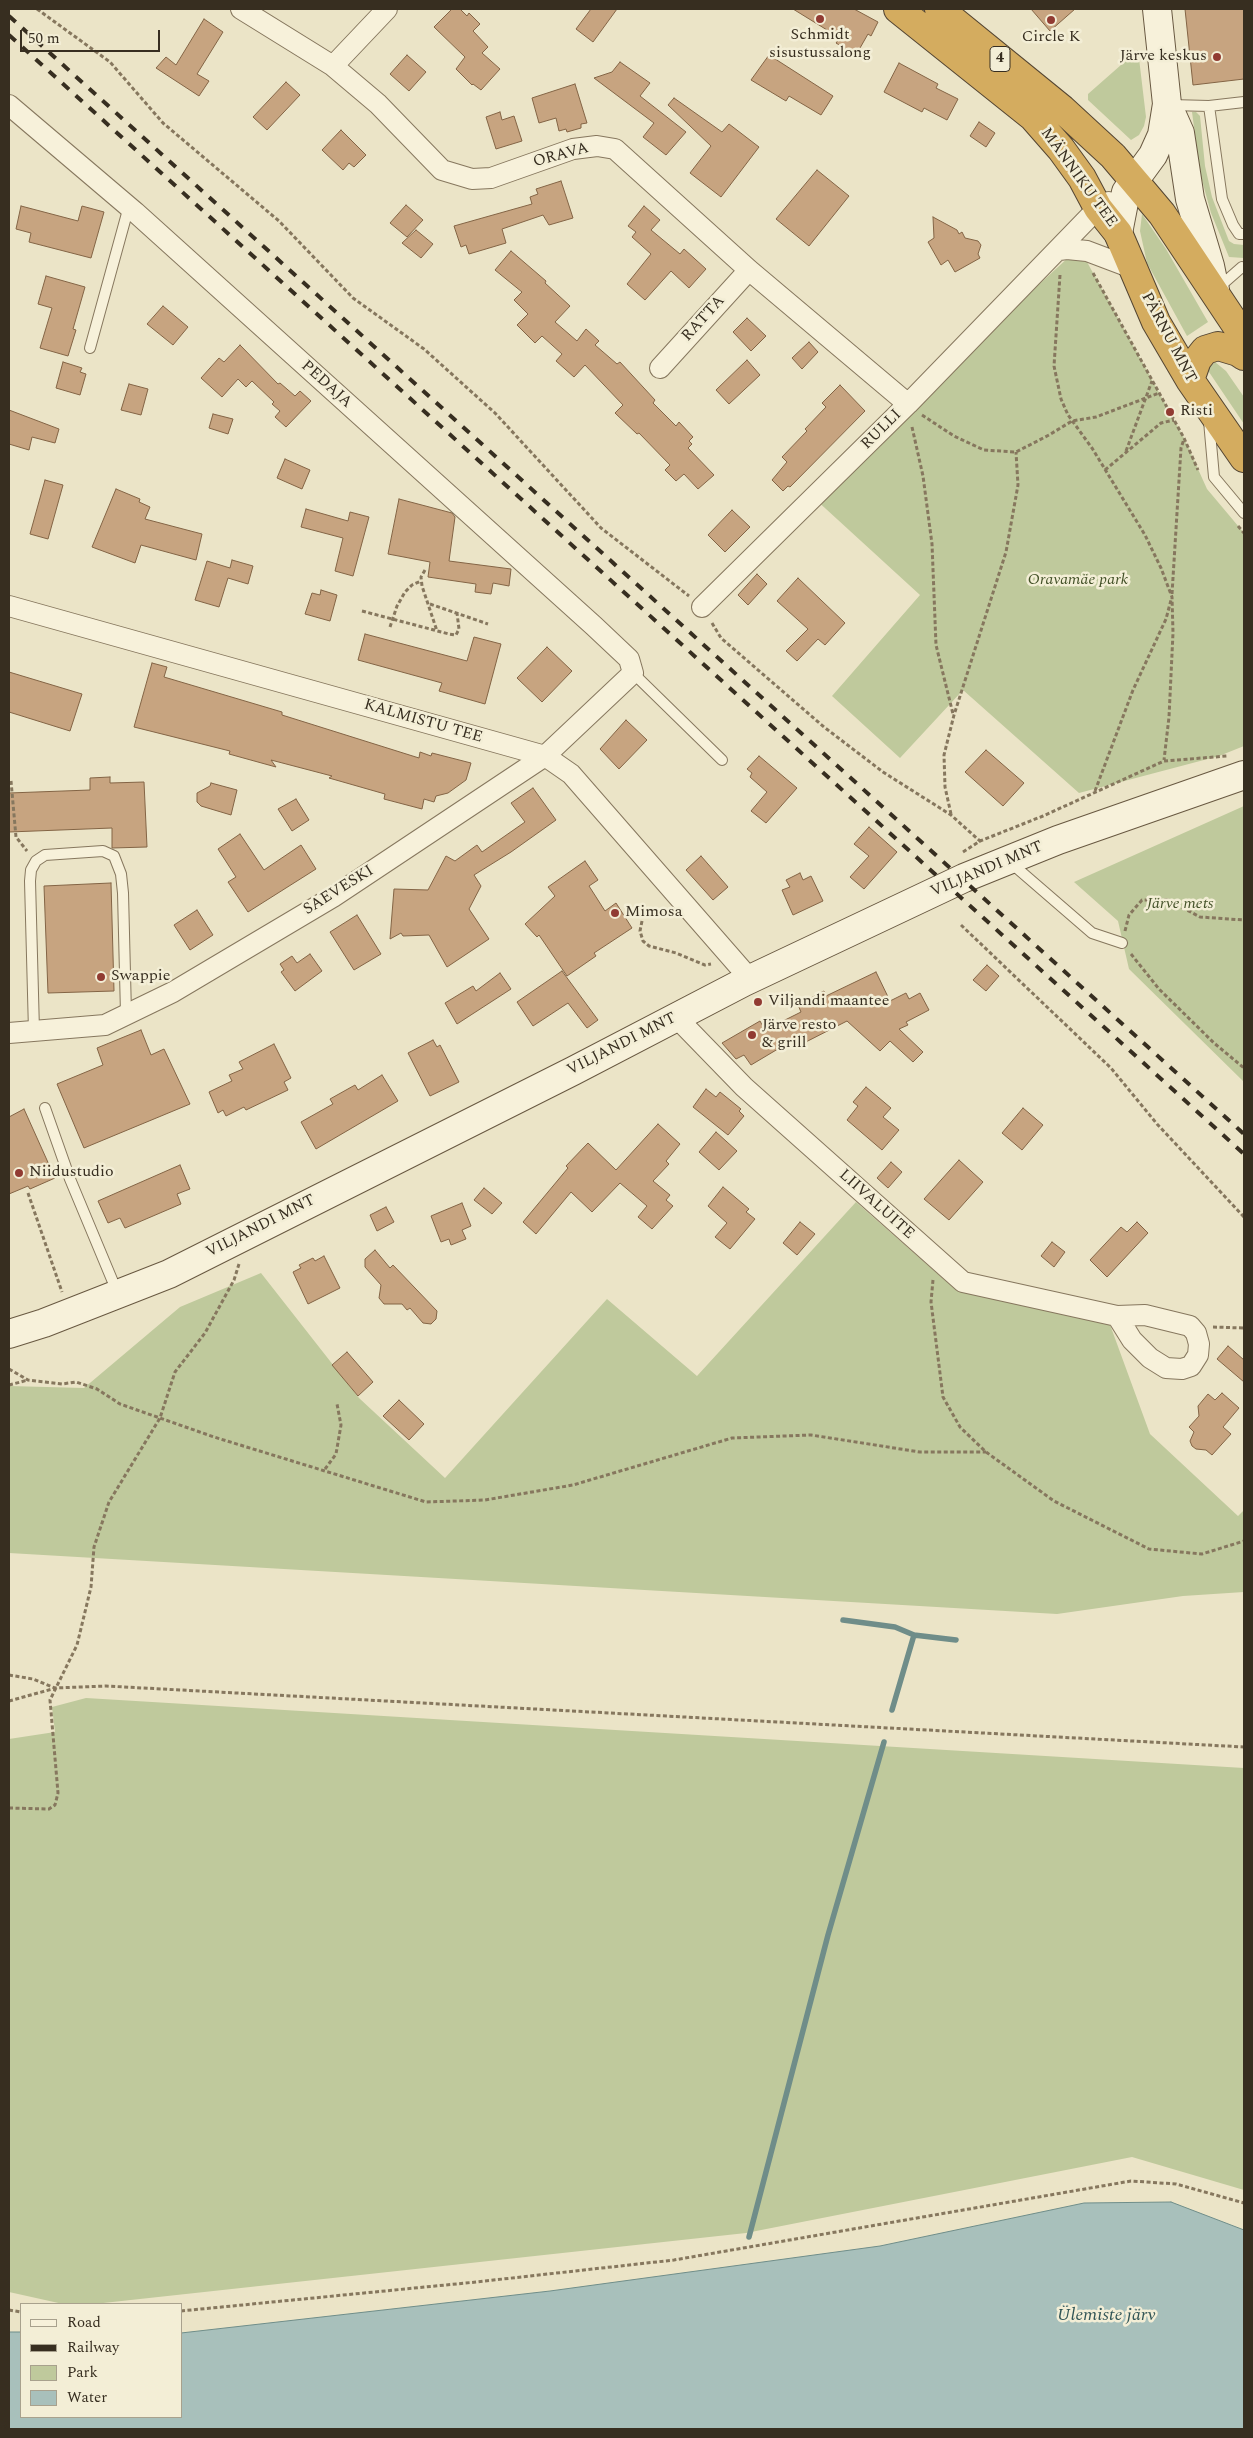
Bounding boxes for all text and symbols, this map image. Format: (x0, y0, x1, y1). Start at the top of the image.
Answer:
marker: Schmidt sisustussalong (814, 13, 826, 25)
marker: Circle K (1045, 14, 1057, 26)
scale bar (22, 20, 162, 52)
place label: Schmidt sisustussalong (769, 26, 871, 64)
text: 50 m (28, 27, 60, 50)
place label: Circle K (1022, 28, 1080, 48)
road number: 4 (990, 46, 1010, 72)
place label: Järve keskus (1120, 47, 1207, 67)
marker: Järve keskus (1211, 51, 1223, 63)
street label: MÄNNIKU TEE (1035, 124, 1121, 232)
street label: ORAVA (531, 139, 591, 173)
street label: PÄRNU MNT (1136, 289, 1200, 387)
street label: RATTA (678, 292, 730, 346)
street label: PEDAJA (296, 357, 356, 413)
place label: Risti (1180, 402, 1213, 422)
street label: RULLI (858, 406, 906, 454)
marker: Risti (1164, 406, 1176, 418)
park label: Oravamäe park (1028, 571, 1128, 591)
street label: KALMISTU TEE (361, 696, 485, 748)
street label: VILJANDI MNT (928, 838, 1046, 902)
street label: SAEVESKI (300, 862, 378, 920)
park label: Järve mets (1147, 895, 1213, 915)
place label: Mimosa (625, 903, 682, 923)
marker: Mimosa (609, 907, 621, 919)
place label: Swappie (111, 967, 171, 987)
marker: Swappie (95, 971, 107, 983)
place label: Viljandi maantee (768, 992, 889, 1012)
marker: Viljandi maantee (752, 996, 764, 1008)
street label: VILJANDI MNT (564, 1009, 680, 1081)
place label: Järve resto & grill (762, 1016, 837, 1054)
marker: Järve resto & grill (746, 1029, 758, 1041)
place label: Niidustudio (29, 1163, 114, 1183)
street label: LIIVALUITE (834, 1166, 918, 1244)
marker: Niidustudio (13, 1167, 25, 1179)
street label: VILJANDI MNT (203, 1191, 319, 1263)
legend (20, 2303, 182, 2418)
water label: Ülemiste järv (1057, 2305, 1155, 2327)
text: Road (67, 2311, 101, 2334)
text: Railway (67, 2336, 119, 2359)
text: Park (67, 2361, 98, 2384)
text: Water (67, 2386, 107, 2409)

